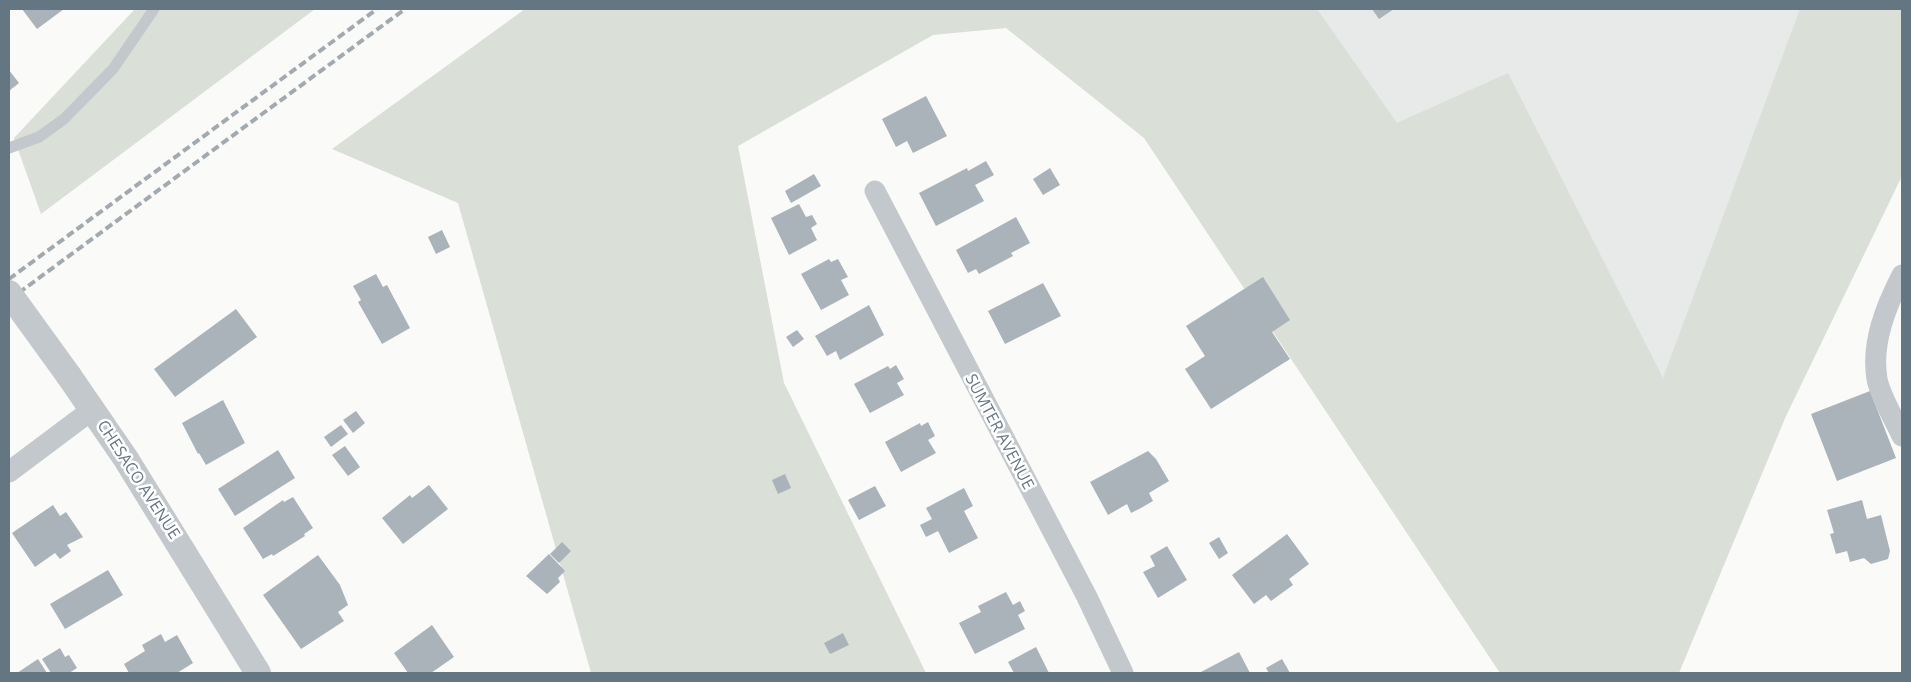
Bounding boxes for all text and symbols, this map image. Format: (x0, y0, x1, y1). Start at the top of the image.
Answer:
street label: SUMTER AVENUE (961, 371, 1037, 493)
street label: CHESACO AVENUE (93, 417, 183, 543)

